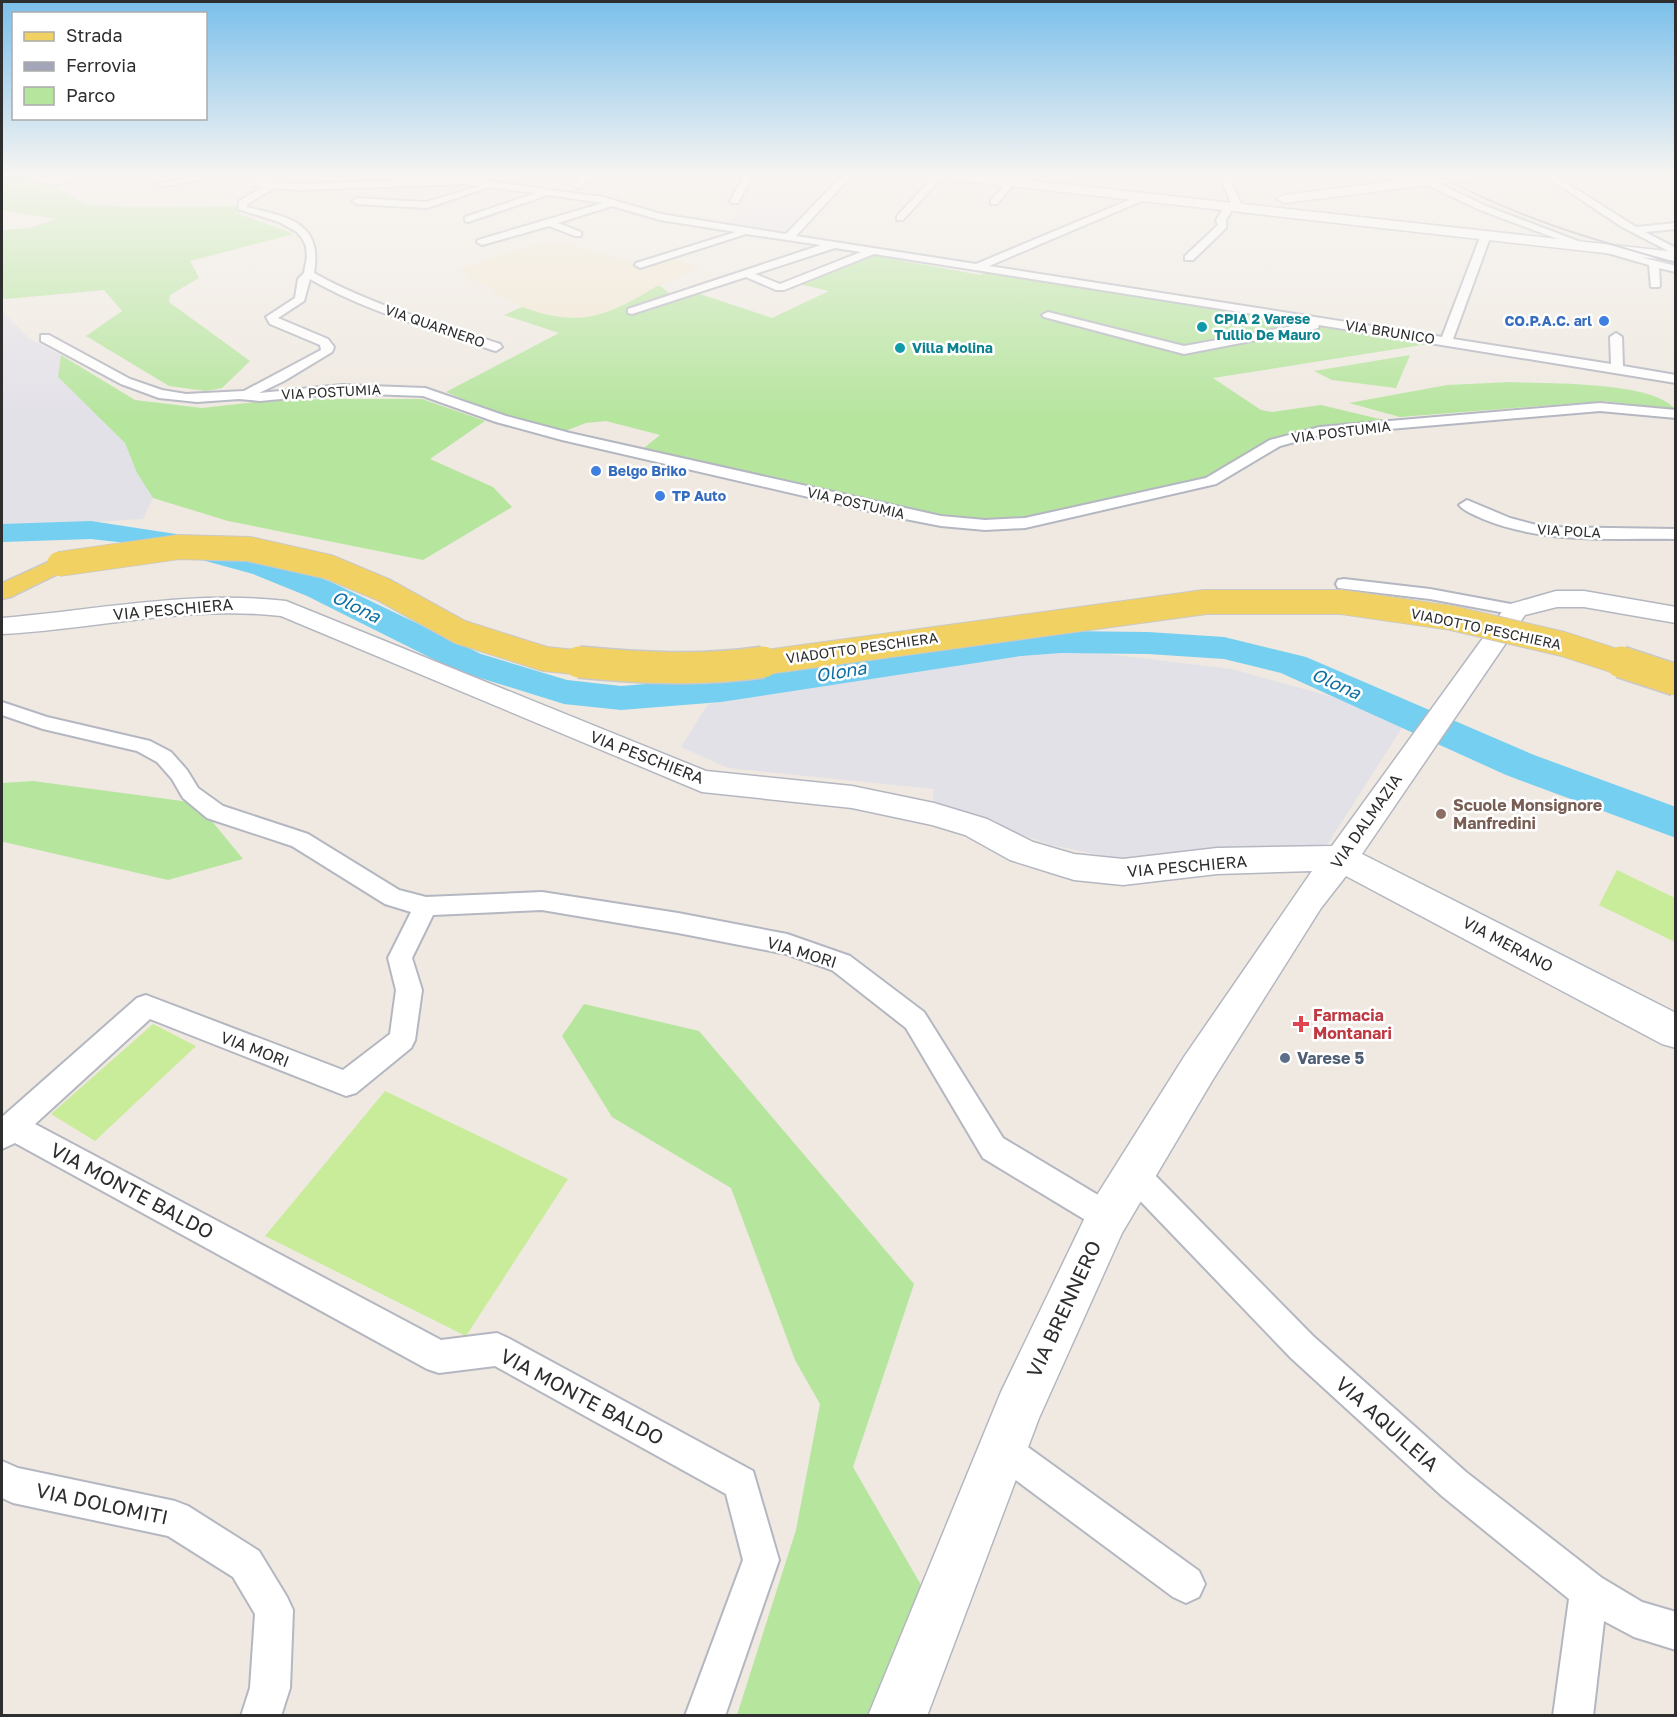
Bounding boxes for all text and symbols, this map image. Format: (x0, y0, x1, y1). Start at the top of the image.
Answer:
legend (12, 12, 207, 120)
text: Strada (66, 24, 123, 46)
text: Ferrovia (66, 54, 136, 76)
text: Parco (66, 84, 115, 106)
street label: VIA QUARNERO (383, 300, 487, 351)
place label: CPIA 2 Varese Tullio De Mauro (1214, 310, 1320, 343)
place label: CO.P.A.C. arl (1504, 312, 1592, 329)
marker: CO.P.A.C. arl (1597, 314, 1611, 328)
street label: VIA BRUNICO (1344, 316, 1436, 347)
marker: CPIA 2 Varese Tullio De Mauro (1195, 320, 1209, 334)
place label: Villa Molina (912, 339, 993, 356)
marker: Villa Molina (893, 341, 907, 355)
street label: VIA POSTUMIA (281, 380, 382, 403)
street label: VIA POSTUMIA (1290, 417, 1392, 446)
place label: Belgo Briko (608, 462, 687, 479)
marker: Belgo Briko (589, 464, 603, 478)
street label: VIA POSTUMIA (806, 483, 907, 522)
place label: TP Auto (672, 487, 726, 504)
marker: TP Auto (653, 489, 667, 503)
street label: VIA POLA (1537, 520, 1602, 541)
water label: Olona (329, 585, 385, 628)
street label: VIA PESCHIERA (112, 594, 234, 624)
street label: VIADOTTO PESCHIERA (1409, 604, 1563, 653)
street label: VIADOTTO PESCHIERA (785, 628, 940, 667)
water label: Olona (814, 656, 869, 686)
water label: Olona (1309, 663, 1365, 704)
street label: VIA PESCHIERA (587, 726, 707, 788)
street label: VIA DALMAZIA (1326, 770, 1406, 872)
place label: Scuole Monsignore Manfredini (1453, 795, 1602, 833)
marker: Scuole Monsignore Manfredini (1434, 807, 1448, 821)
street label: VIA PESCHIERA (1126, 851, 1248, 881)
street label: VIA MERANO (1459, 912, 1557, 976)
street label: VIA MORI (765, 932, 839, 972)
place label: Farmacia Montanari (1313, 1005, 1392, 1043)
marker: Farmacia Montanari (1294, 1017, 1308, 1031)
street label: VIA MORI (218, 1027, 292, 1071)
place label: Varese 5 (1297, 1048, 1364, 1068)
marker: Varese 5 (1278, 1051, 1292, 1065)
street label: VIA MONTE BALDO (47, 1137, 218, 1243)
street label: VIA BRENNERO (1021, 1236, 1105, 1381)
street label: VIA MONTE BALDO (497, 1343, 668, 1449)
street label: VIA AQUILEIA (1331, 1371, 1444, 1476)
street label: VIA DOLOMITI (34, 1477, 170, 1529)

